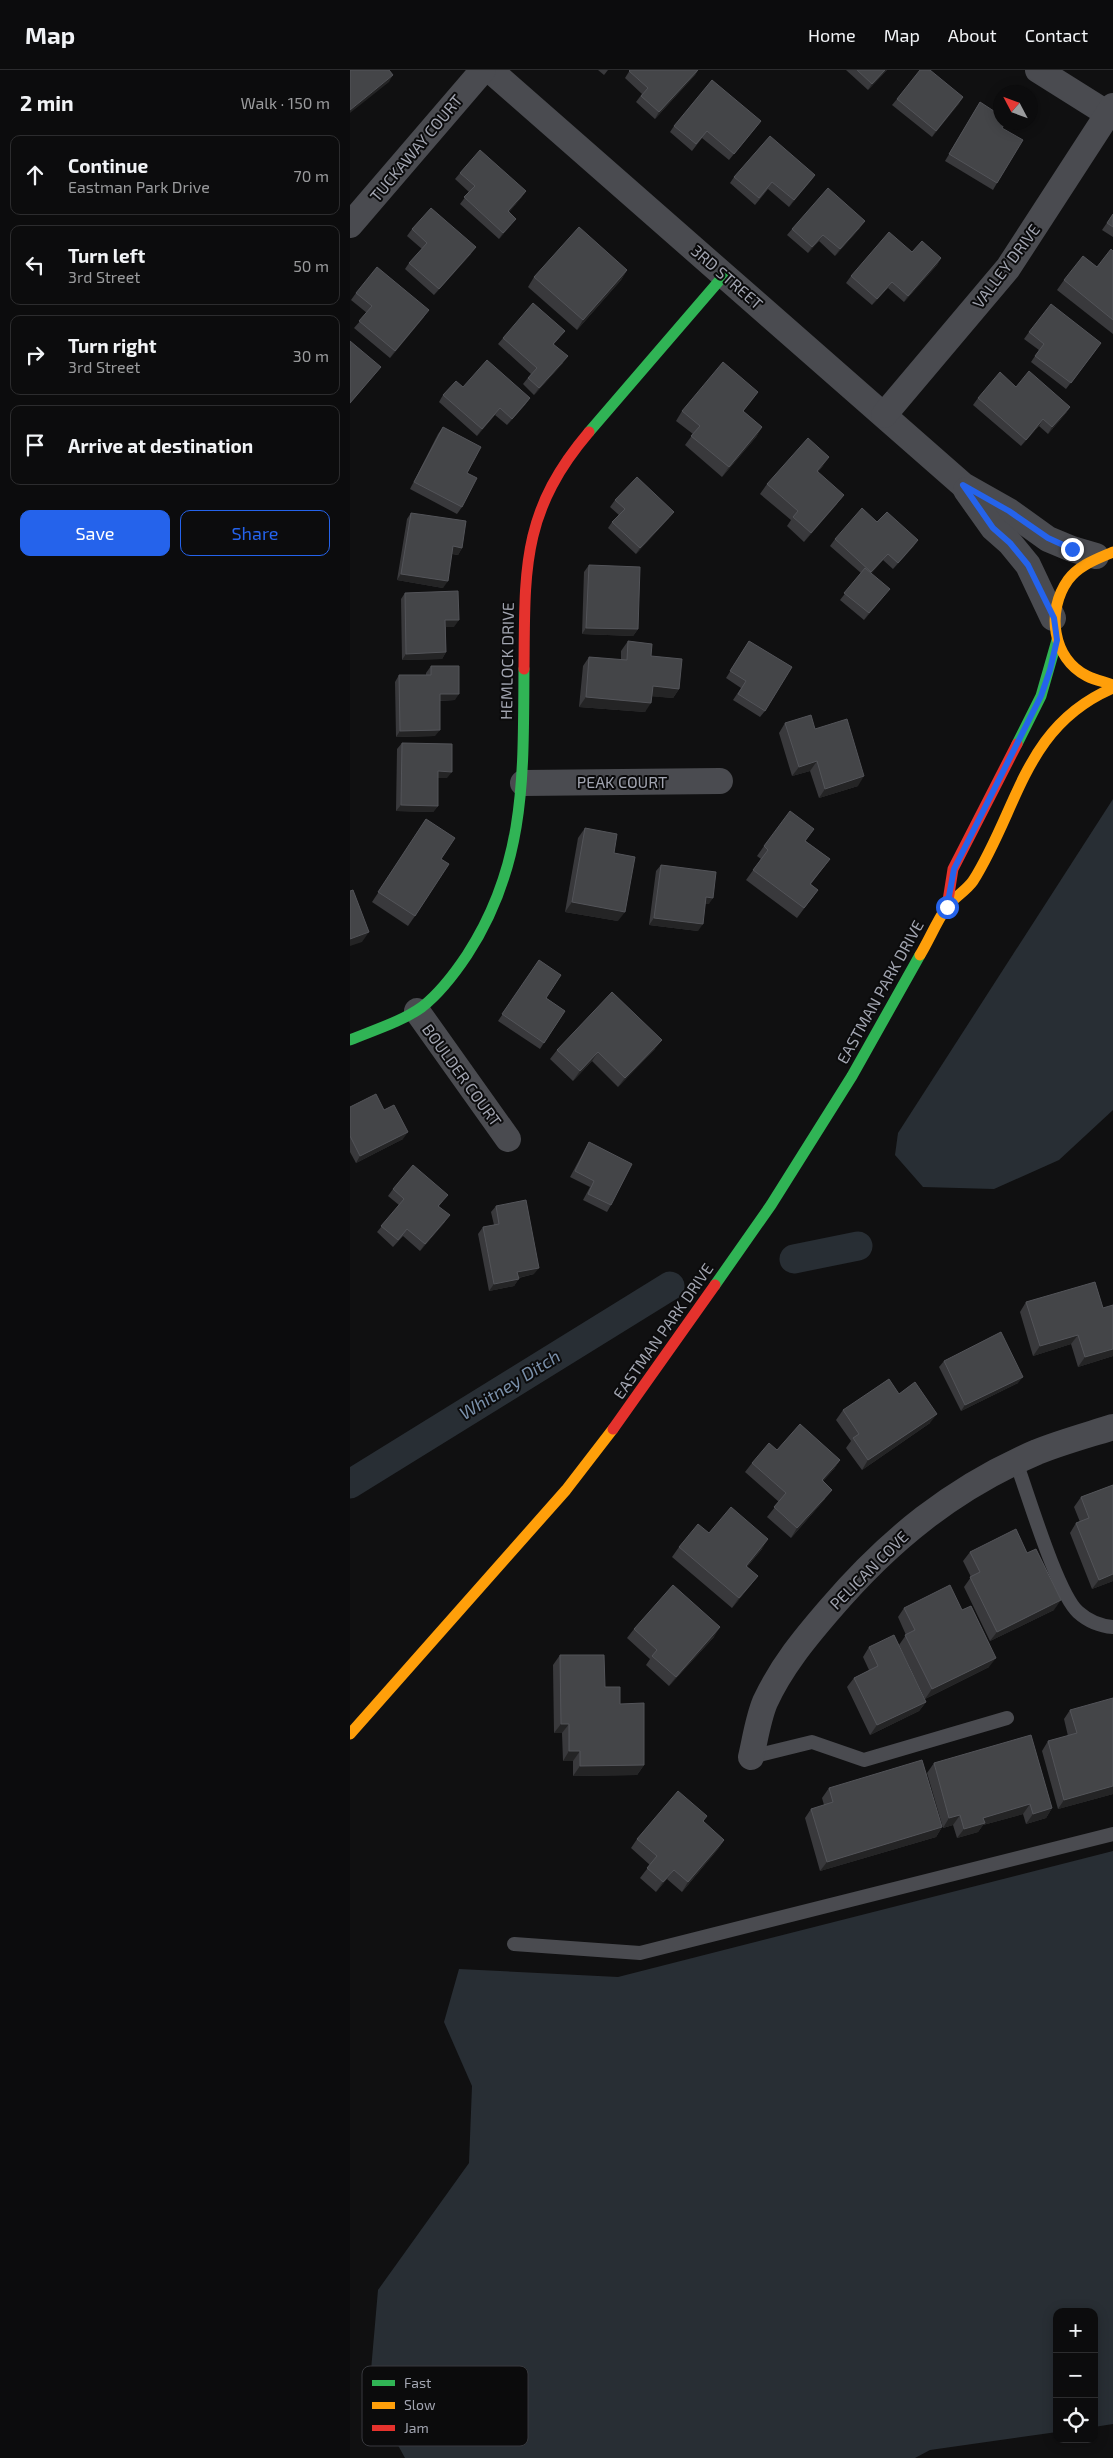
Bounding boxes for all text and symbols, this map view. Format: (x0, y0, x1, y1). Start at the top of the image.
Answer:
text: Map (25, 20, 75, 49)
text: Home (808, 24, 856, 46)
text: Map (884, 24, 920, 46)
text: About (948, 24, 997, 46)
text: Contact (1025, 24, 1088, 46)
north arrow (993, 85, 1038, 130)
text: 2 min (20, 90, 74, 115)
street label: TUCKAWAY COURT (365, 90, 466, 205)
text: Walk · 150 m (240, 93, 330, 112)
text: Continue (68, 154, 148, 177)
icon: ahead (21, 161, 49, 189)
text: 70 m (294, 166, 329, 185)
text: Eastman Park Drive (68, 177, 210, 196)
street label: VALLEY DRIVE (968, 220, 1043, 311)
street label: 3RD STREET (688, 240, 767, 313)
text: Turn left (68, 244, 145, 267)
icon: left (21, 251, 49, 279)
text: 50 m (293, 256, 329, 275)
text: 3rd Street (68, 267, 140, 286)
text: Turn right (68, 334, 156, 357)
icon: right (21, 341, 49, 369)
text: 30 m (293, 346, 329, 365)
text: 3rd Street (68, 357, 140, 376)
icon: arrive (21, 431, 49, 459)
text: Arrive at destination (68, 434, 253, 457)
button: Save (20, 510, 170, 556)
button: Share (180, 510, 330, 556)
route end (1061, 538, 1084, 561)
street label: HEMLOCK DRIVE (496, 602, 517, 720)
street label: PEAK COURT (577, 772, 667, 791)
route start (936, 896, 959, 919)
street label: EASTMAN PARK DRIVE (832, 917, 927, 1067)
street label: BOULDER COURT (419, 1020, 506, 1130)
street label: EASTMAN PARK DRIVE (609, 1259, 717, 1402)
water label: Whitney Ditch (455, 1344, 564, 1424)
street label: PELICAN COVE (826, 1526, 912, 1613)
map controls (1053, 2308, 1098, 2443)
button: + (1053, 2308, 1098, 2353)
button: − (1053, 2353, 1098, 2398)
legend (362, 2366, 528, 2446)
text: Fast (404, 2374, 431, 2391)
text: Slow (404, 2396, 436, 2413)
button: locate (1053, 2398, 1098, 2443)
text: Jam (404, 2419, 429, 2436)

